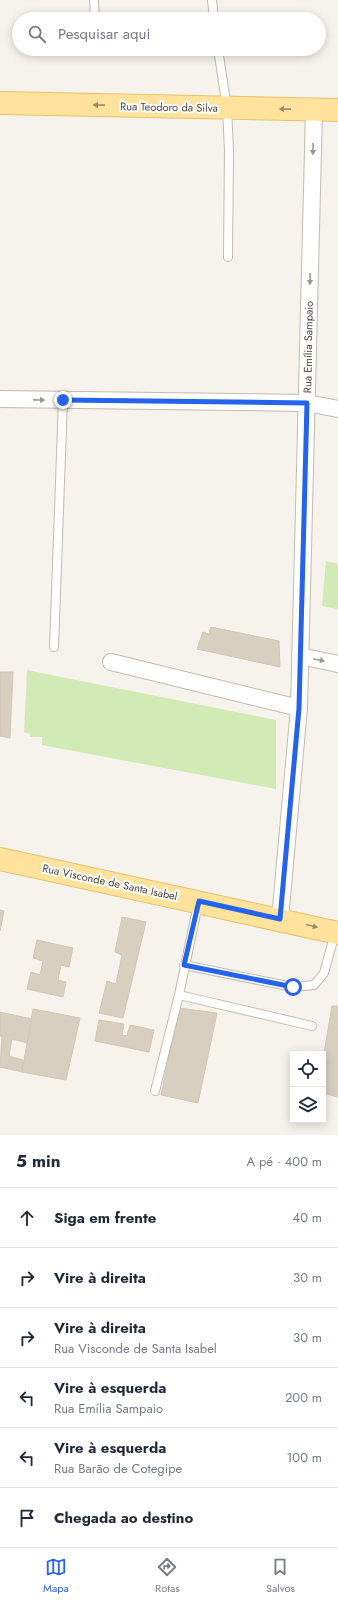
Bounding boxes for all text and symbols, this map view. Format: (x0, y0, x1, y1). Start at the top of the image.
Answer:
search box (12, 12, 326, 56)
icon: search (26, 23, 48, 45)
text: Pesquisar aqui (58, 23, 150, 45)
street label: Rua Teodoro da Silva (120, 98, 218, 116)
one-way arrow (93, 102, 105, 109)
one-way arrow (278, 106, 291, 112)
one-way arrow (310, 143, 316, 156)
one-way arrow (307, 273, 313, 286)
street label: Rua Emília Sampaio (299, 301, 317, 393)
route end (54, 391, 72, 409)
one-way arrow (33, 397, 46, 403)
one-way arrow (313, 658, 325, 664)
street label: Rua Visconde de Santa Isabel (41, 860, 179, 904)
one-way arrow (306, 924, 318, 930)
route start (284, 978, 302, 996)
map controls (290, 1051, 326, 1123)
button: locate (290, 1051, 326, 1087)
button: layers (290, 1087, 326, 1123)
text: 5 min (16, 1149, 60, 1173)
text: A pé · 400 m (246, 1152, 322, 1171)
icon: ahead (16, 1207, 38, 1229)
text: Siga em frente (54, 1207, 156, 1229)
text: 40 m (293, 1208, 322, 1227)
icon: right (16, 1267, 38, 1289)
text: Vire à direita (54, 1267, 146, 1289)
text: 30 m (293, 1268, 322, 1287)
text: Vire à direita (54, 1317, 146, 1339)
icon: right (16, 1327, 38, 1349)
text: 30 m (293, 1328, 322, 1347)
text: Rua Visconde de Santa Isabel (54, 1339, 217, 1358)
text: Vire à esquerda (54, 1377, 166, 1399)
icon: left (16, 1387, 38, 1409)
text: 200 m (285, 1388, 322, 1407)
text: Rua Emília Sampaio (54, 1399, 163, 1418)
text: Vire à esquerda (54, 1437, 166, 1459)
icon: left (16, 1447, 38, 1469)
text: 100 m (287, 1448, 322, 1467)
text: Rua Barão de Cotegipe (54, 1459, 182, 1478)
icon: arrive (16, 1507, 38, 1529)
text: Chegada ao destino (54, 1507, 193, 1529)
tab: Mapa (43, 1556, 69, 1596)
tab: Rotas (155, 1556, 180, 1596)
tab: Salvos (266, 1556, 295, 1596)

